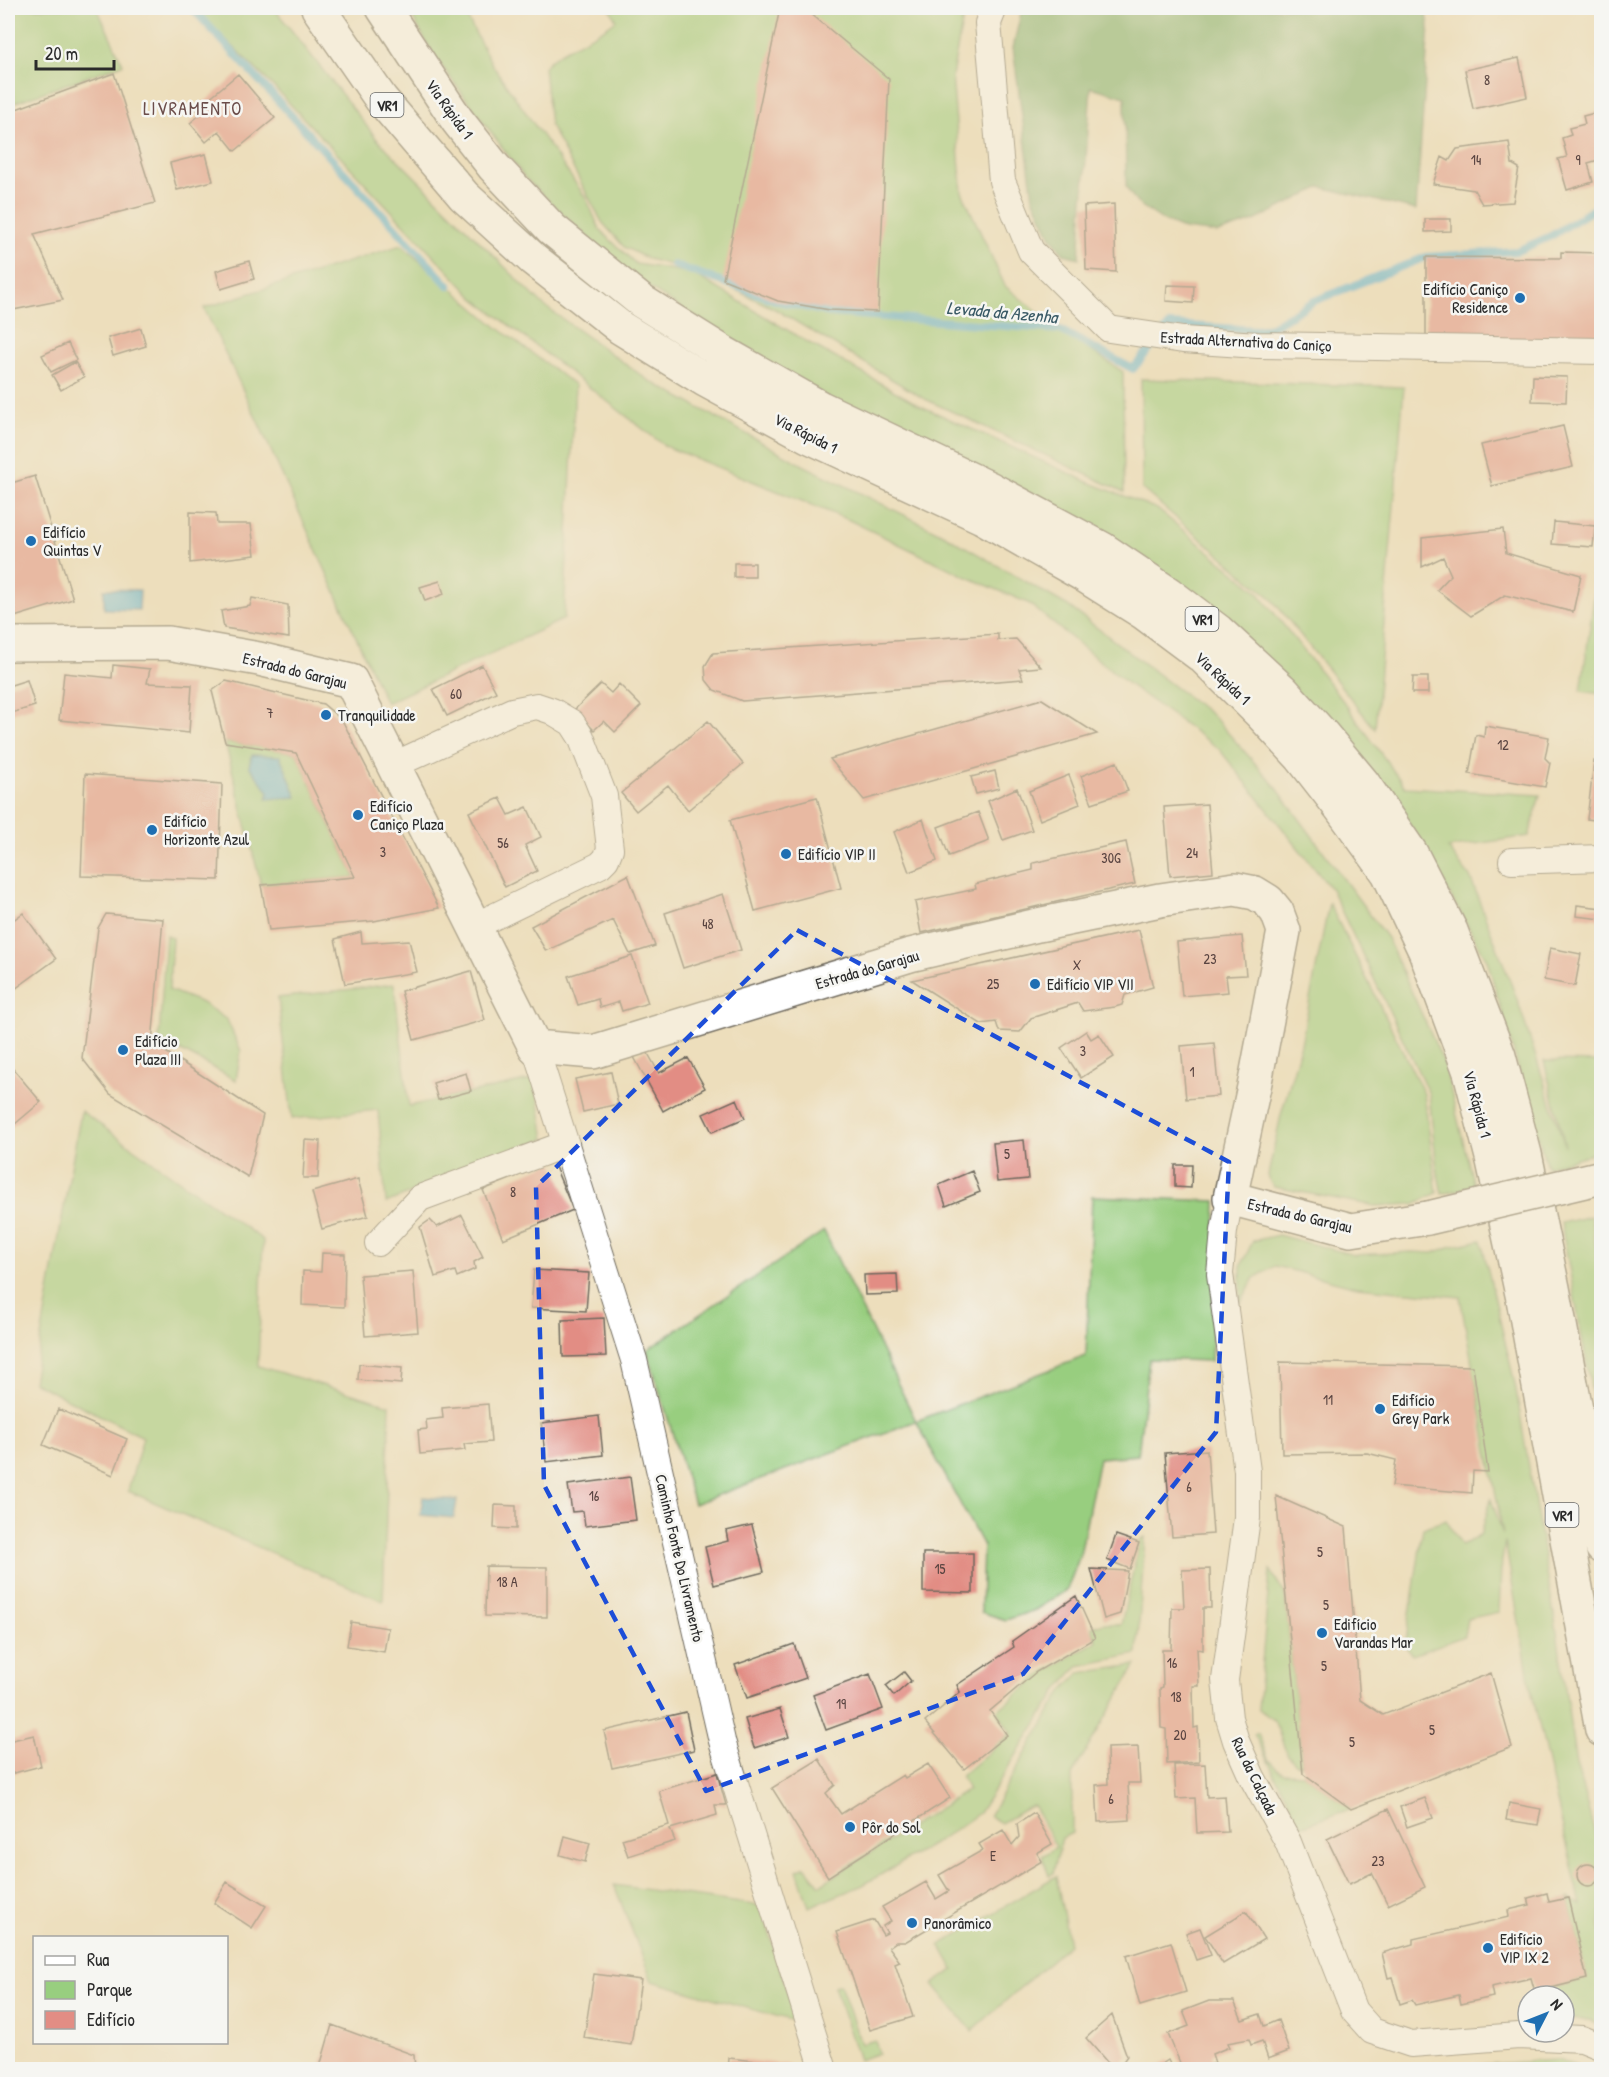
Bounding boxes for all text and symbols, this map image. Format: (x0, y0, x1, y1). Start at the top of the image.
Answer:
scale bar (36, 33, 114, 71)
text: 20 m (45, 41, 78, 66)
house number: 8 (1484, 70, 1490, 89)
street label: Via Rápida 1 (421, 75, 479, 143)
road number: VR1 (370, 93, 404, 117)
district label: LIVRAMENTO (143, 96, 243, 121)
house number: 14 (1471, 150, 1481, 169)
house number: 9 (1575, 150, 1581, 169)
place label: Edifício Caniço Residence (1423, 278, 1509, 318)
marker: Edifício Caniço Residence (1513, 291, 1527, 305)
water label: Levada da Azenha (946, 295, 1060, 329)
street label: Estrada Alternativa do Caniço (1160, 326, 1333, 356)
street label: Via Rápida 1 (770, 408, 842, 458)
place label: Edifício Quintas V (43, 521, 101, 561)
marker: Edifício Quintas V (24, 534, 38, 548)
road number: VR1 (1186, 607, 1218, 631)
street label: Estrada do Garajau (241, 646, 350, 694)
street label: Via Rápida 1 (1190, 647, 1256, 710)
house number: 60 (450, 684, 462, 703)
house number: 7 (267, 703, 274, 722)
place label: Tranquilidade (338, 704, 416, 726)
marker: Tranquilidade (319, 708, 333, 722)
house number: 12 (1497, 735, 1509, 754)
place label: Edifício Caniço Plaza (370, 795, 444, 835)
marker: Edifício Caniço Plaza (351, 808, 365, 822)
place label: Edifício Horizonte Azul (164, 810, 250, 850)
marker: Edifício Horizonte Azul (145, 823, 159, 837)
house number: 56 (497, 833, 509, 852)
house number: 3 (380, 842, 386, 861)
place label: Edifício VIP II (798, 843, 876, 865)
house number: 24 (1186, 843, 1198, 862)
marker: Edifício VIP II (779, 847, 793, 861)
house number: 30G (1101, 848, 1121, 867)
house number: 48 (702, 914, 714, 933)
street label: Estrada do Garajau (813, 944, 922, 994)
house number: 23 (1204, 949, 1216, 968)
house number: X (1073, 955, 1082, 974)
place label: Edifício VIP VII (1047, 973, 1134, 995)
house number: 25 (987, 974, 999, 993)
marker: Edifício VIP VII (1028, 977, 1042, 991)
place label: Edifício Plaza III (135, 1030, 181, 1070)
house number: 3 (1080, 1041, 1086, 1060)
marker: Edifício Plaza III (116, 1043, 130, 1057)
house number: 1 (1189, 1062, 1195, 1081)
street label: Via Rápida 1 (1459, 1068, 1498, 1140)
house number: 5 (1004, 1144, 1010, 1163)
house number: 8 (510, 1182, 516, 1201)
street label: Estrada do Garajau (1246, 1192, 1355, 1238)
place label: Edifício Grey Park (1392, 1389, 1450, 1429)
house number: 11 (1323, 1390, 1333, 1409)
marker: Edifício Grey Park (1373, 1402, 1387, 1416)
street label: Caminho Fonte Do Livramento (650, 1472, 710, 1644)
house number: 6 (1186, 1477, 1192, 1496)
house number: 16 (589, 1486, 600, 1505)
road number: VR1 (1546, 1503, 1578, 1527)
house number: 5 (1317, 1542, 1323, 1561)
house number: 15 (934, 1559, 946, 1578)
house number: 18 A (496, 1572, 518, 1591)
house number: 5 (1323, 1595, 1329, 1614)
place label: Edifício Varandas Mar (1334, 1613, 1413, 1653)
marker: Edifício Varandas Mar (1315, 1626, 1329, 1640)
house number: 16 (1167, 1653, 1178, 1672)
house number: 5 (1321, 1656, 1327, 1675)
house number: 18 (1170, 1687, 1182, 1706)
house number: 19 (836, 1694, 846, 1713)
house number: 5 (1429, 1720, 1435, 1739)
house number: 20 (1174, 1725, 1186, 1744)
house number: 5 (1349, 1732, 1355, 1751)
street label: Rua da Calçada (1227, 1733, 1283, 1819)
house number: 6 (1108, 1789, 1114, 1808)
place label: Pôr do Sol (862, 1816, 921, 1838)
marker: Pôr do Sol (843, 1820, 857, 1834)
house number: E (990, 1846, 996, 1865)
house number: 23 (1372, 1851, 1384, 1870)
place label: Panorâmico (924, 1912, 992, 1934)
marker: Panorâmico (905, 1916, 919, 1930)
place label: Edifício VIP IX 2 (1500, 1928, 1549, 1968)
legend (33, 1936, 228, 2044)
marker: Edifício VIP IX 2 (1481, 1941, 1495, 1955)
text: Rua (87, 1947, 109, 1972)
text: Parque (87, 1977, 132, 2002)
north arrow (1516, 1984, 1576, 2044)
text: N (1546, 1993, 1568, 2015)
text: Edifício (87, 2007, 135, 2032)

